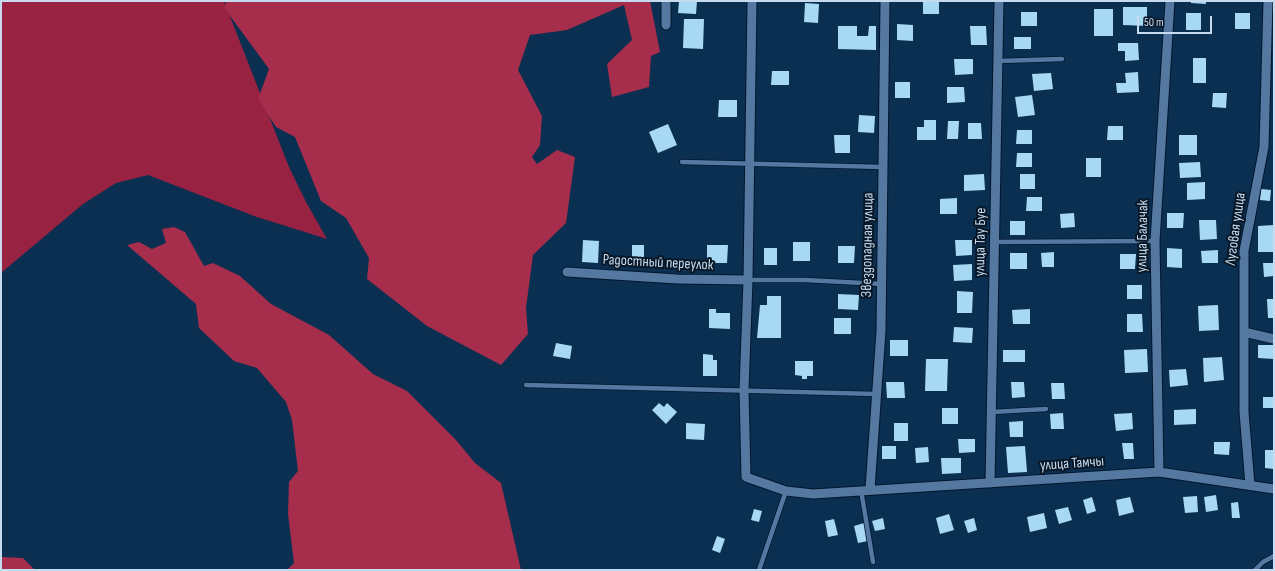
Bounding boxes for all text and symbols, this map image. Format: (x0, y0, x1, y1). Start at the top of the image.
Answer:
scale bar (1139, 8, 1214, 34)
text: 50 m (1144, 15, 1164, 30)
street label: Луговая улица (1222, 192, 1250, 266)
street label: Звездопадная улица (858, 193, 878, 297)
street label: улица Балачак (1133, 200, 1153, 272)
street label: улица Тау Буе (971, 207, 991, 277)
street label: Радостный переулок (602, 251, 714, 275)
street label: улица Тамчы (1039, 453, 1105, 475)

